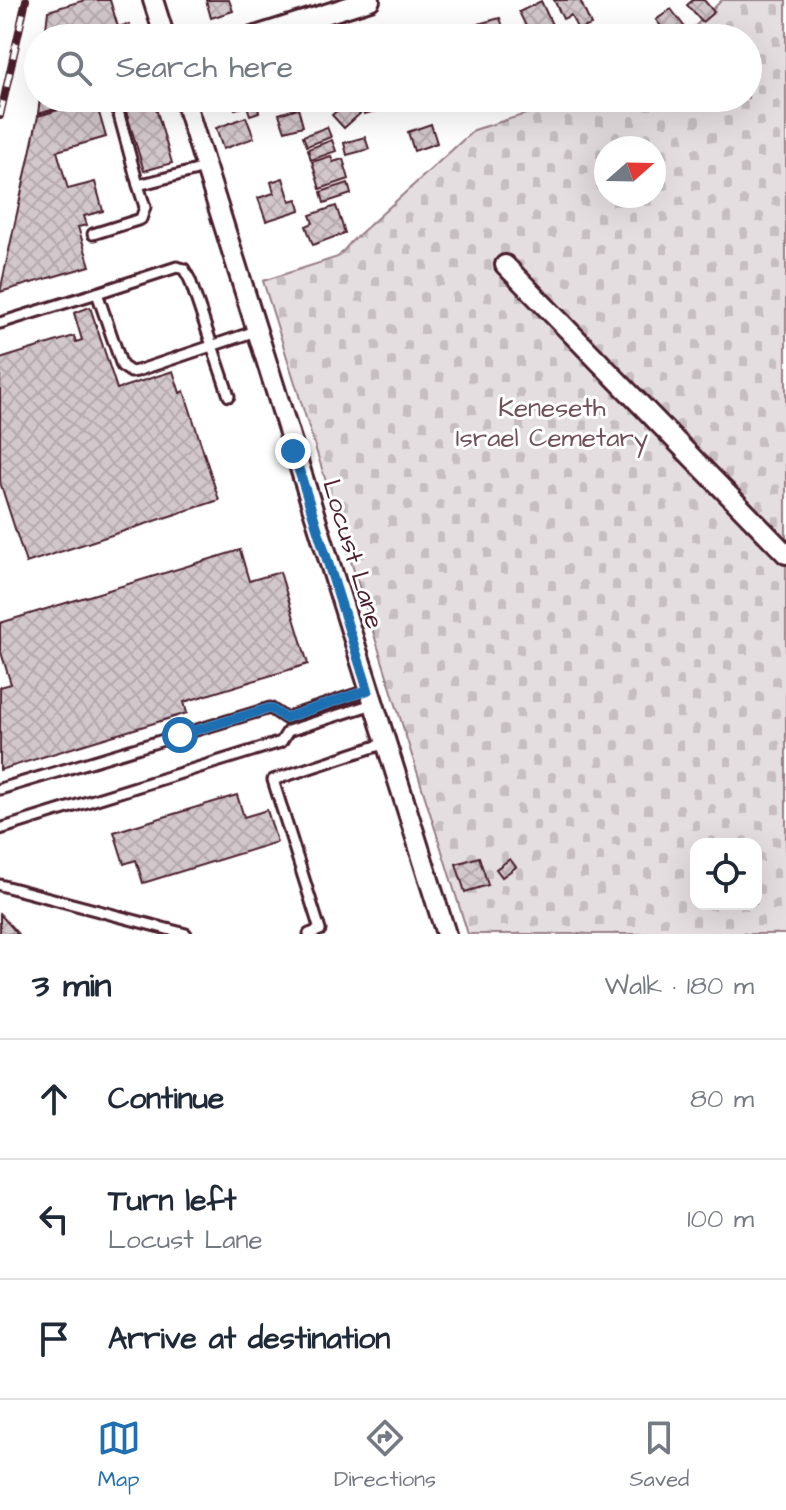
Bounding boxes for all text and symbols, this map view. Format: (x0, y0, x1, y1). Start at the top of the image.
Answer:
search box (24, 24, 762, 112)
icon: search (52, 46, 96, 90)
text: Search here (116, 47, 293, 89)
north arrow (594, 136, 666, 208)
park label: Keneseth Israel Cemetary (456, 390, 648, 458)
route end (275, 433, 311, 469)
street label: Locust Lane (313, 475, 393, 633)
route start (162, 717, 198, 753)
map controls (690, 838, 762, 910)
button: locate (690, 838, 762, 910)
text: 3 min (32, 962, 112, 1010)
text: Walk · 180 m (605, 968, 754, 1004)
icon: ahead (32, 1077, 76, 1121)
text: Continue (108, 1078, 224, 1120)
text: 80 m (690, 1081, 754, 1117)
text: Turn left (108, 1180, 236, 1222)
icon: left (32, 1197, 76, 1241)
text: 100 m (687, 1201, 754, 1237)
text: Locust Lane (108, 1222, 263, 1258)
icon: arrive (32, 1317, 76, 1361)
text: Arrive at destination (108, 1318, 390, 1360)
tab: Map (97, 1416, 141, 1495)
tab: Directions (334, 1416, 436, 1495)
tab: Saved (629, 1416, 689, 1495)

